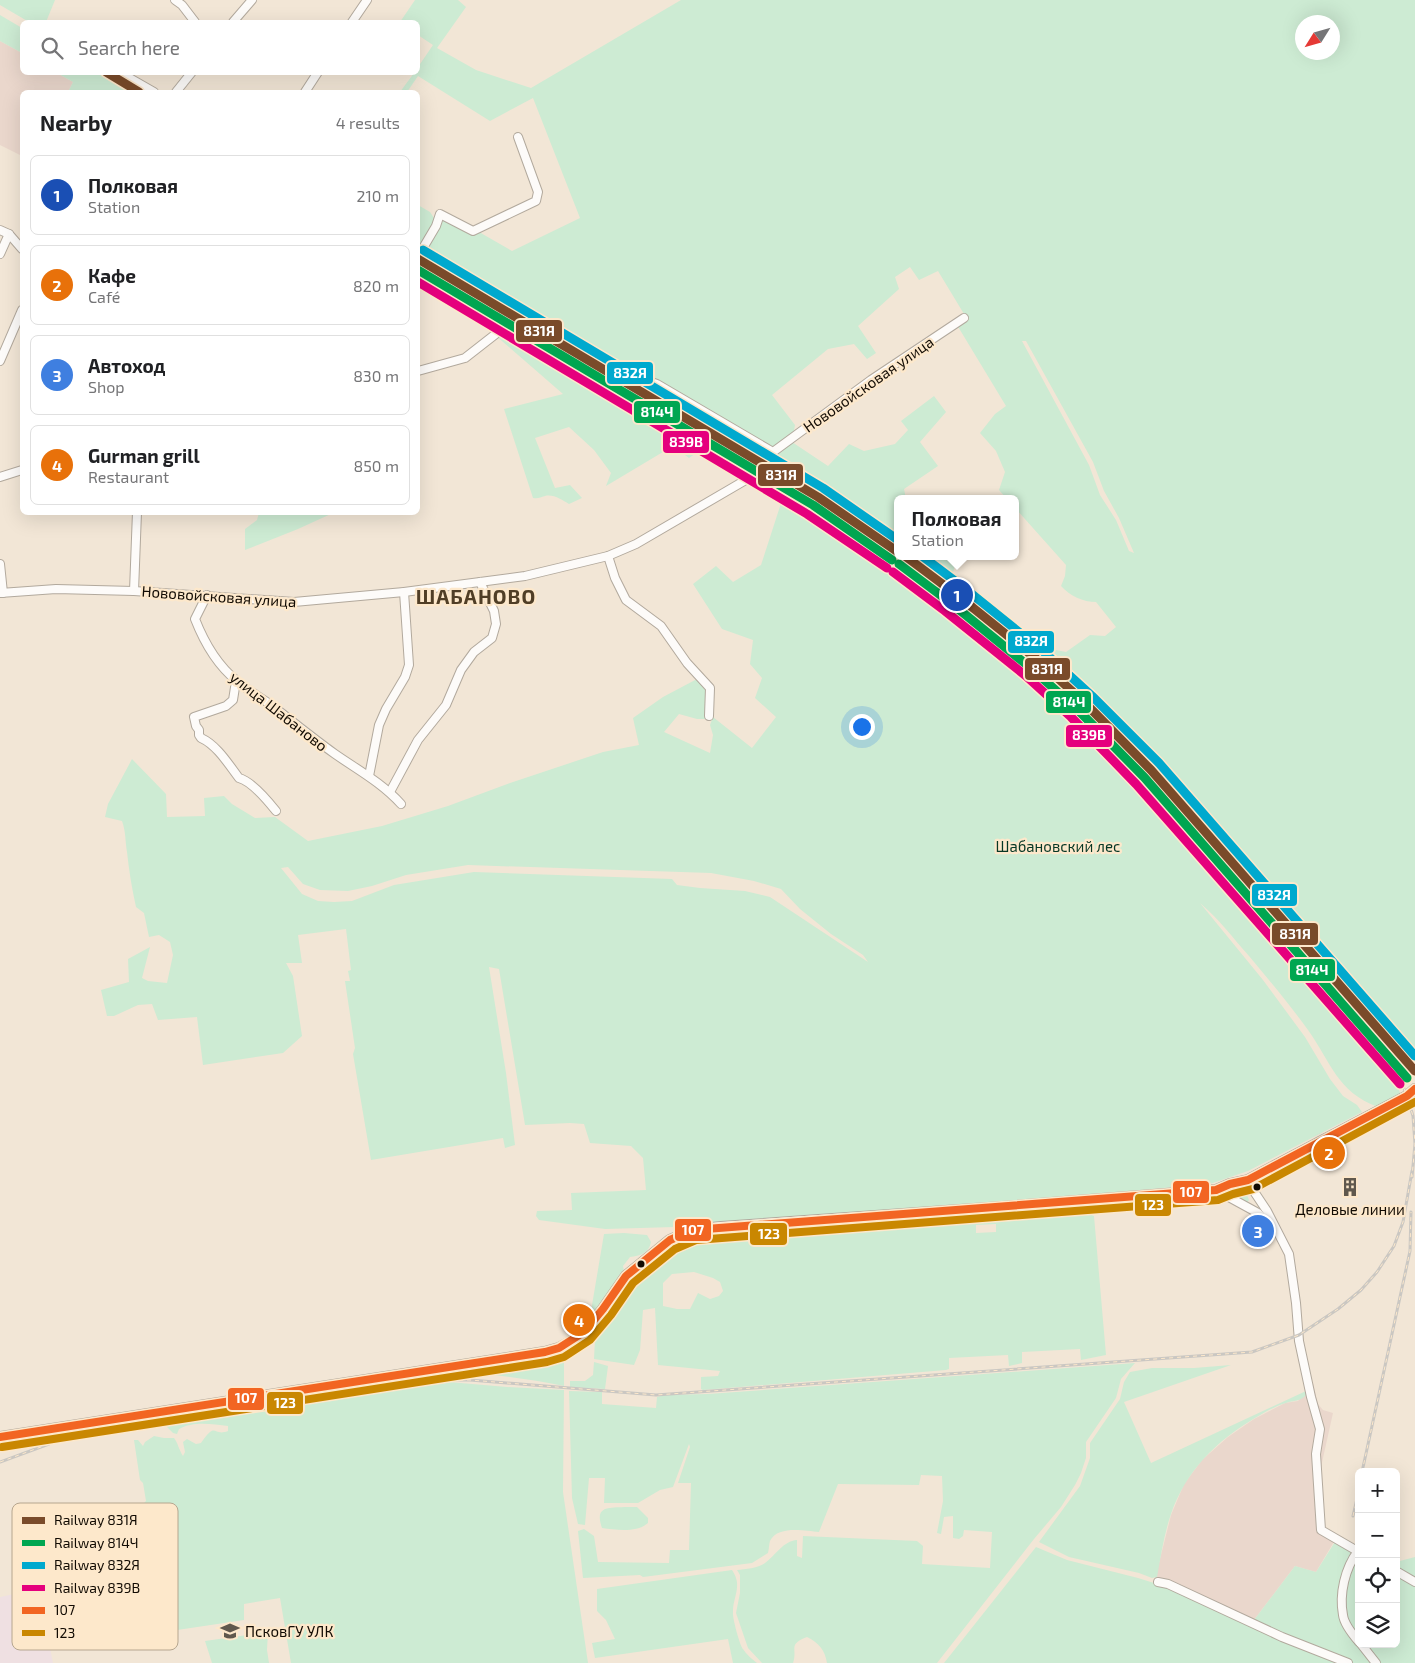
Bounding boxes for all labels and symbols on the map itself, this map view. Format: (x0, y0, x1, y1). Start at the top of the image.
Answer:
north arrow (1295, 15, 1340, 60)
line badge: 831Я (515, 319, 563, 343)
text: 831Я (523, 322, 555, 339)
street label: Нововойсковая улица (799, 332, 937, 437)
line badge: 832Я (606, 361, 654, 385)
text: 832Я (613, 364, 647, 381)
line badge: 814Ч (633, 400, 681, 424)
text: 814Ч (641, 403, 673, 420)
line badge: 839В (662, 430, 710, 454)
text: 839В (669, 433, 703, 450)
line badge: 831Я (757, 463, 804, 487)
text: 831Я (765, 466, 797, 483)
pin: 1 (941, 576, 973, 614)
street label: Нововойсковая улица (141, 582, 297, 611)
district label: ШАБАНОВО (416, 584, 536, 608)
line badge: 832Я (1007, 630, 1055, 654)
text: 832Я (1014, 632, 1048, 649)
line badge: 831Я (1024, 657, 1071, 681)
text: 831Я (1031, 660, 1063, 677)
street label: улица Шабаново (226, 667, 331, 755)
line badge: 814Ч (1045, 690, 1092, 714)
text: 814Ч (1053, 693, 1085, 710)
your location (849, 714, 875, 740)
line badge: 839В (1065, 724, 1113, 748)
text: 839В (1072, 726, 1106, 743)
park label: Шабановский лес (996, 837, 1120, 855)
line badge: 832Я (1251, 883, 1298, 907)
text: 832Я (1257, 886, 1291, 903)
line badge: 831Я (1271, 922, 1319, 946)
text: 831Я (1279, 925, 1311, 942)
line badge: 814Ч (1289, 958, 1336, 982)
text: 814Ч (1296, 961, 1328, 978)
pin: 2 (1313, 1134, 1345, 1172)
building icon: Деловые линии (1339, 1176, 1361, 1198)
line badge: 107 (1172, 1180, 1210, 1204)
unlabelled marker (1252, 1182, 1262, 1192)
text: 107 (1180, 1183, 1203, 1200)
line badge: 123 (1134, 1193, 1172, 1217)
text: 123 (1142, 1196, 1164, 1213)
place label: Деловые линии (1295, 1200, 1405, 1218)
pin: 3 (1242, 1212, 1274, 1250)
line badge: 107 (674, 1218, 712, 1242)
text: 107 (682, 1221, 705, 1238)
line badge: 123 (749, 1222, 788, 1246)
text: 123 (758, 1225, 780, 1242)
unlabelled marker (636, 1259, 646, 1269)
pin: 4 (563, 1301, 595, 1339)
line badge: 107 (227, 1387, 265, 1411)
text: 107 (235, 1389, 258, 1406)
line badge: 123 (266, 1391, 304, 1415)
text: 123 (274, 1394, 296, 1411)
legend (12, 1503, 178, 1650)
text: Railway 831Я (54, 1511, 138, 1528)
text: Railway 814Ч (54, 1534, 139, 1551)
text: Railway 832Я (54, 1556, 140, 1573)
text: Railway 839В (54, 1579, 140, 1596)
text: 107 (54, 1601, 75, 1618)
school or university icon: ПсковГУ УЛК (219, 1620, 241, 1642)
place label: ПсковГУ УЛК (245, 1622, 333, 1640)
text: 123 (54, 1624, 75, 1641)

